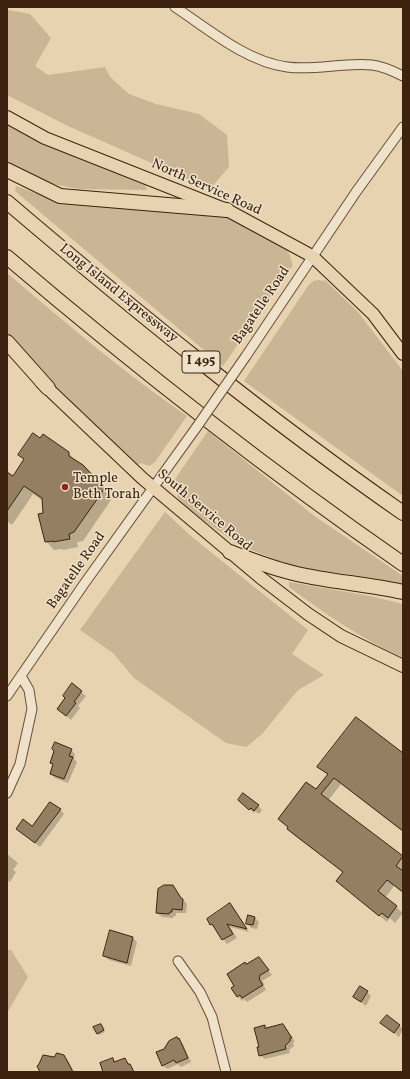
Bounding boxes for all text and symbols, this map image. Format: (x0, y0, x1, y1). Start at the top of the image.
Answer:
street label: North Service Road (148, 156, 264, 220)
street label: Long Island Expressway (55, 241, 181, 347)
street label: Bagatelle Road (230, 264, 294, 348)
road number: I 495 (182, 351, 220, 373)
street label: South Service Road (153, 467, 255, 555)
place label: Temple Beth Torah (73, 471, 140, 504)
marker: Temple Beth Torah (60, 482, 70, 492)
street label: Bagatelle Road (44, 529, 110, 613)

